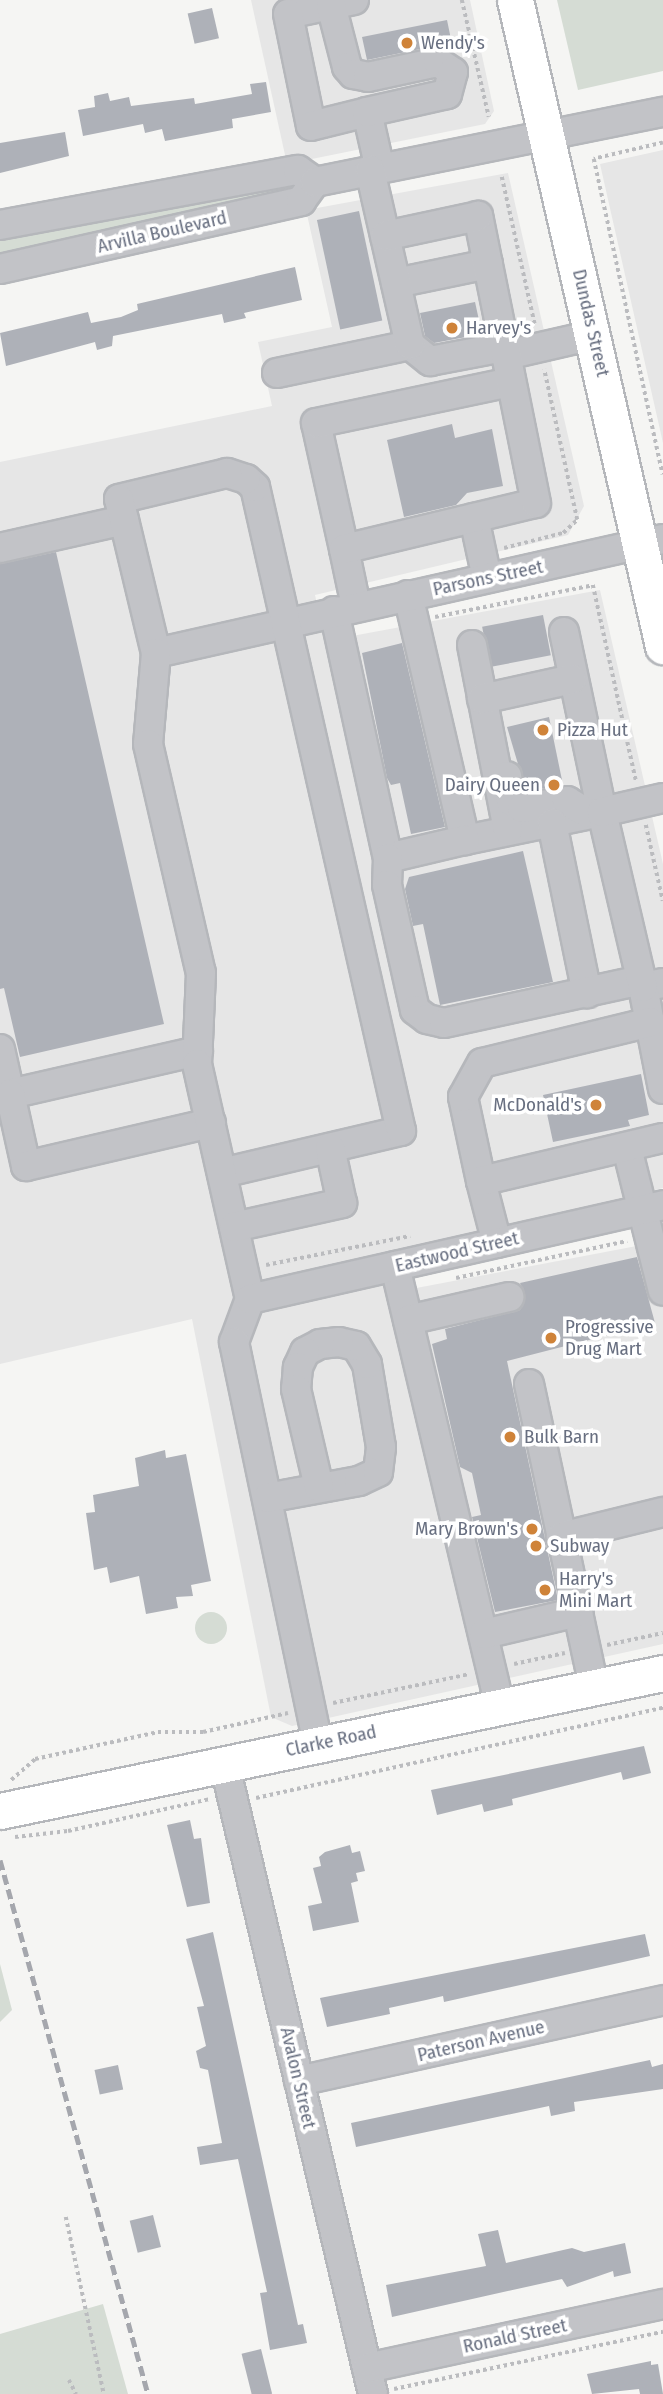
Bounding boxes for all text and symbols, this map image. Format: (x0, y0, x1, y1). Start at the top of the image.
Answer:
place label: Wendy's (421, 32, 485, 54)
marker: Wendy's (399, 35, 415, 51)
street label: Arvilla Boulevard (95, 206, 229, 258)
street label: Dundas Street (568, 267, 614, 379)
place label: Harvey's (466, 317, 531, 339)
marker: Harvey's (444, 320, 460, 336)
street label: Parsons Street (431, 555, 545, 601)
place label: Pizza Hut (557, 719, 628, 741)
marker: Pizza Hut (535, 722, 551, 738)
place label: Dairy Queen (445, 774, 540, 796)
marker: Dairy Queen (546, 777, 562, 793)
place label: McDonald's (493, 1094, 582, 1116)
marker: McDonald's (588, 1097, 604, 1113)
street label: Eastwood Street (393, 1227, 521, 1277)
place label: Progressive Drug Mart (565, 1316, 654, 1360)
marker: Progressive Drug Mart (543, 1330, 559, 1346)
place label: Bulk Barn (524, 1426, 599, 1448)
marker: Bulk Barn (502, 1429, 518, 1445)
place label: Mary Brown's (415, 1518, 518, 1540)
marker: Mary Brown's (524, 1521, 540, 1537)
place label: Subway (550, 1535, 609, 1557)
marker: Subway (528, 1538, 544, 1554)
place label: Harry's Mini Mart (559, 1568, 632, 1612)
marker: Harry's Mini Mart (537, 1582, 553, 1598)
street label: Clarke Road (284, 1720, 378, 1762)
street label: Paterson Avenue (415, 2015, 547, 2067)
street label: Avalon Street (275, 2025, 321, 2131)
street label: Ronald Street (461, 2314, 569, 2358)

